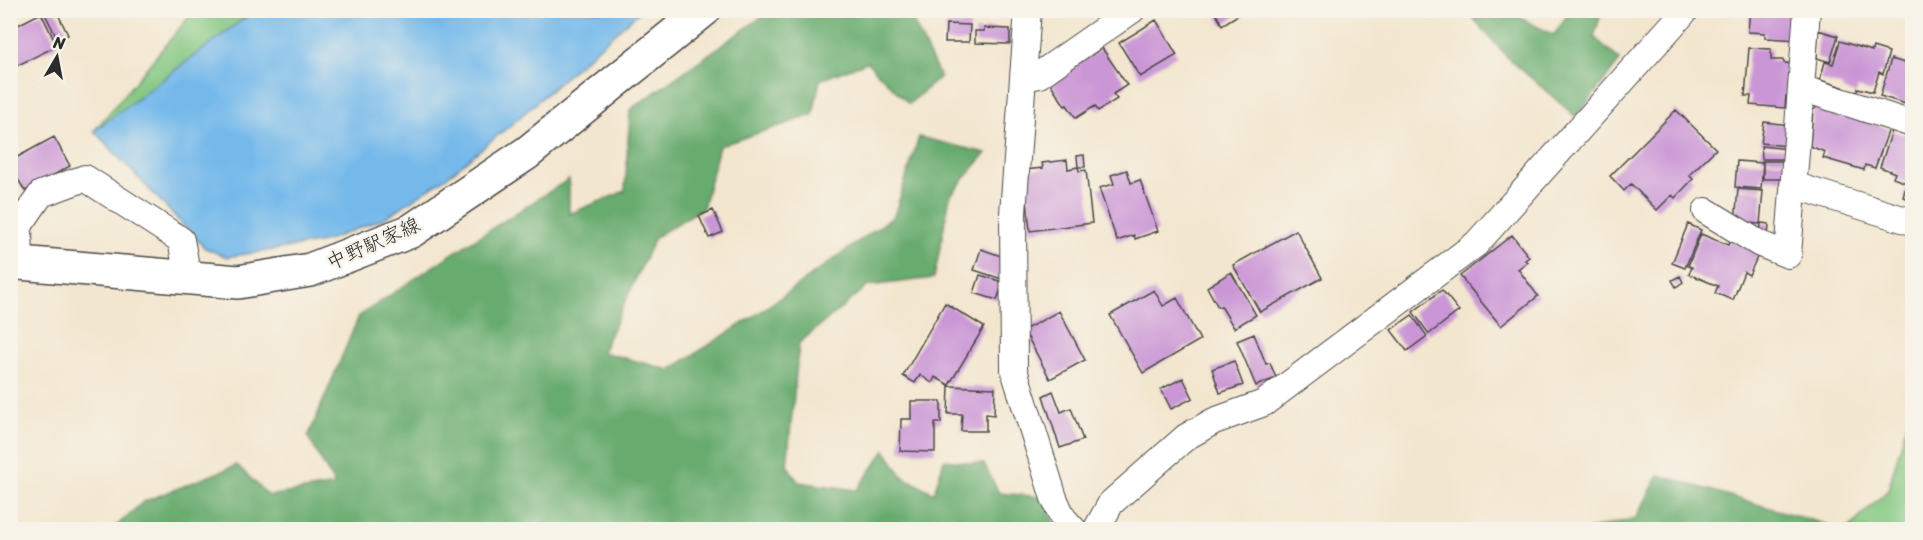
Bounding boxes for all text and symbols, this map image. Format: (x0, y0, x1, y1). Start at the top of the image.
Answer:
north arrow (27, 27, 87, 87)
text: N (51, 27, 68, 58)
street label: 中野駅家線 (320, 207, 426, 280)

